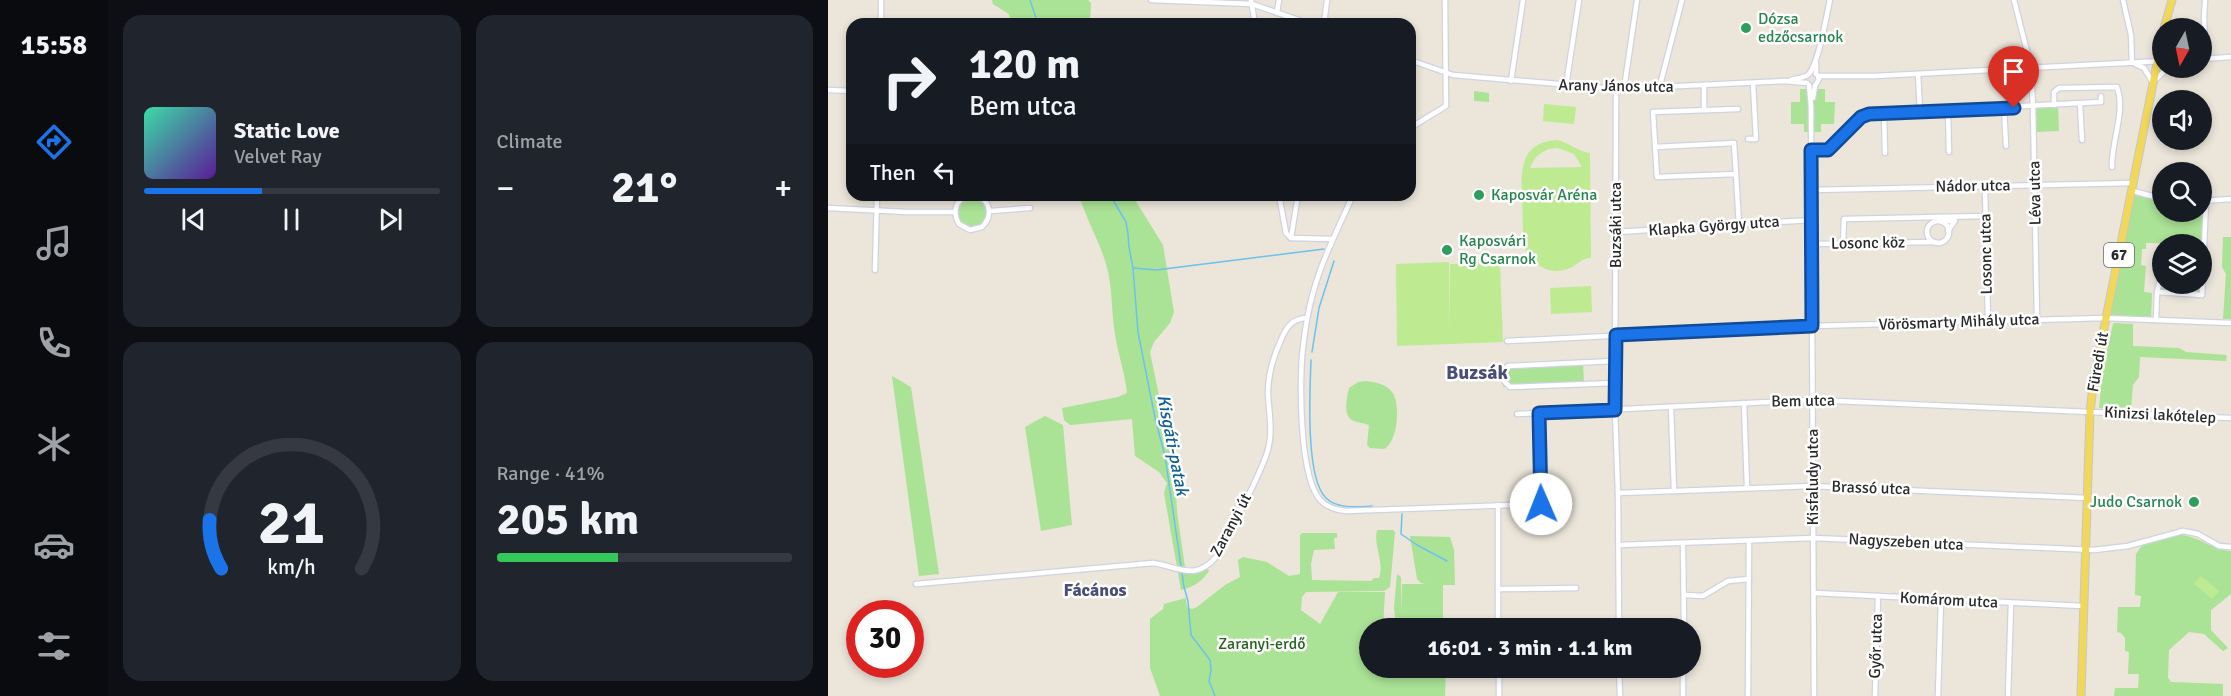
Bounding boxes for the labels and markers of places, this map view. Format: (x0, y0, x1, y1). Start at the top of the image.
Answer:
place label: Dózsa edzőcsarnok (1758, 9, 1843, 47)
marker: Dózsa edzőcsarnok (1739, 21, 1753, 35)
pin (1988, 46, 2039, 108)
place label: Kaposvár Aréna (1491, 185, 1597, 205)
marker: Kaposvár Aréna (1472, 188, 1486, 202)
place label: Kaposvári Rg Csarnok (1459, 231, 1536, 269)
marker: Kaposvári Rg Csarnok (1440, 243, 1454, 257)
place label: Judo Csarnok (2090, 492, 2182, 512)
marker: Judo Csarnok (2187, 495, 2201, 509)

